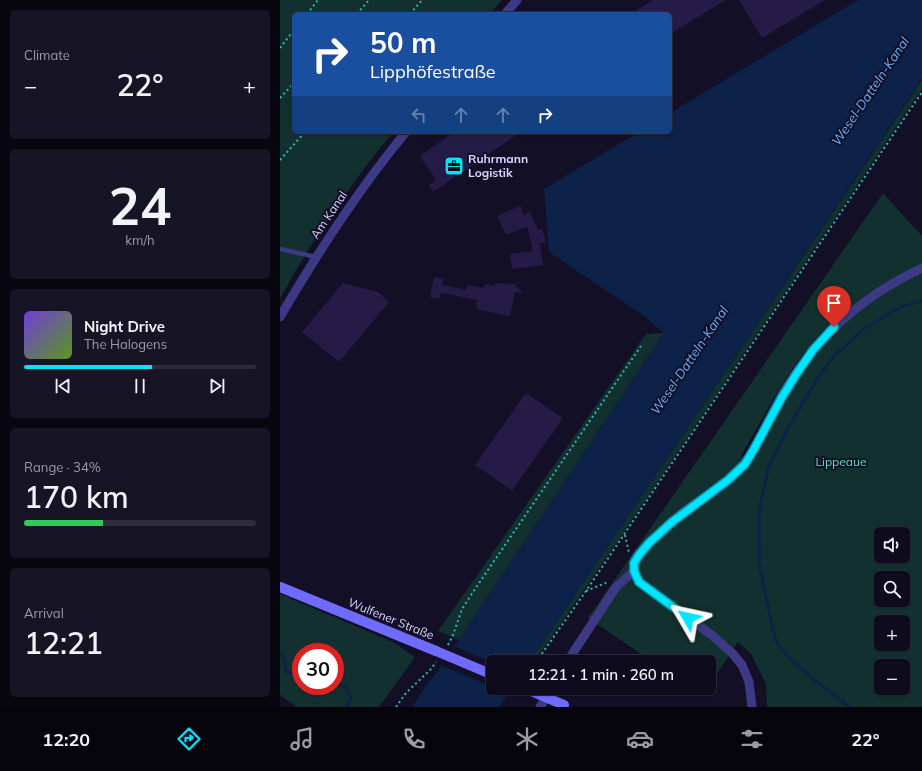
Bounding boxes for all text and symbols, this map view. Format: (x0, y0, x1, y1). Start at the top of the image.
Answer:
text: 50 m (370, 25, 436, 60)
icon: right (304, 28, 356, 80)
water label: Wesel-Datteln-Kanal (828, 33, 913, 148)
text: Climate (24, 47, 70, 63)
text: Lipphöfestraße (370, 60, 496, 83)
text: 22° (116, 66, 164, 104)
text: − (24, 72, 37, 100)
text: + (243, 72, 256, 100)
icon: left (408, 104, 430, 126)
icon: ahead (450, 104, 472, 126)
icon: ahead (492, 104, 514, 126)
icon: right (534, 104, 556, 126)
place label: Ruhrmann Logistik (468, 151, 528, 180)
office icon: Ruhrmann Logistik (443, 155, 465, 177)
text: 24 (109, 173, 171, 238)
street label: Am Kanal (307, 188, 350, 241)
text: km/h (125, 232, 155, 248)
pin (817, 286, 851, 327)
icon: arrive (823, 292, 845, 314)
water label: Wesel-Datteln-Kanal (647, 302, 732, 417)
text: Night Drive (84, 317, 165, 336)
text: The Halogens (84, 336, 167, 352)
icon: previous (52, 375, 74, 397)
icon: pause (129, 375, 151, 397)
icon: next (206, 375, 228, 397)
park label: Lippeaue (816, 454, 866, 469)
text: Range · 34% (24, 459, 101, 475)
text: 170 km (24, 478, 129, 516)
map controls (874, 527, 910, 695)
button: sound (874, 527, 910, 563)
button: search (874, 571, 910, 607)
street label: Wulfener Straße (346, 594, 436, 643)
position arrow (667, 597, 709, 639)
text: Arrival (24, 605, 64, 621)
button: + (874, 615, 910, 651)
text: 12:21 (24, 624, 103, 662)
speed limit sign: 30 (292, 643, 344, 695)
button: − (874, 659, 910, 695)
text: 12:21 · 1 min · 260 m (528, 665, 674, 684)
icon: directions (175, 725, 203, 753)
icon: music (288, 725, 316, 753)
icon: phone (400, 725, 428, 753)
icon: climate (513, 725, 541, 753)
icon: car (626, 725, 654, 753)
icon: filters (738, 725, 766, 753)
text: 12:20 (42, 728, 90, 751)
text: 22° (851, 728, 880, 751)

